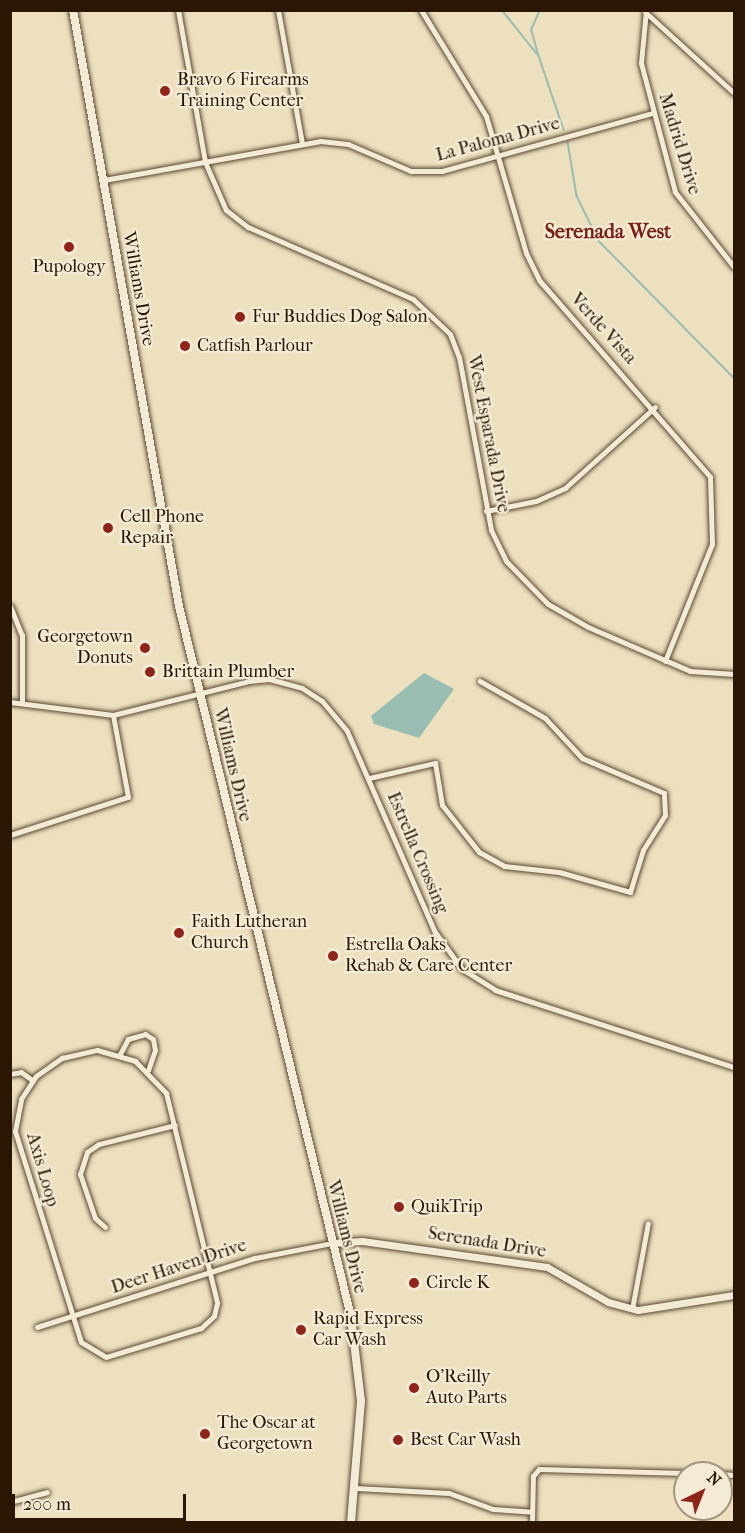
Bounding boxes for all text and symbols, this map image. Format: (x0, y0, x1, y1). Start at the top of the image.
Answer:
place label: Bravo 6 Firearms Training Center (177, 70, 309, 112)
marker: Bravo 6 Firearms Training Center (158, 84, 172, 98)
street label: Madrid Drive (653, 91, 705, 197)
street label: La Paloma Drive (434, 113, 562, 167)
district label: Serenada West (545, 219, 671, 243)
street label: Williams Drive (117, 230, 159, 348)
marker: Pupology (62, 240, 76, 254)
place label: Pupology (32, 256, 106, 278)
street label: Verde Vista (566, 289, 640, 369)
place label: Fur Buddies Dog Salon (252, 306, 428, 328)
marker: Fur Buddies Dog Salon (233, 310, 247, 324)
place label: Catfish Parlour (197, 335, 313, 357)
marker: Catfish Parlour (178, 339, 192, 353)
street label: West Esparada Drive (462, 353, 514, 515)
place label: Cell Phone Repair (120, 507, 204, 550)
marker: Cell Phone Repair (101, 521, 115, 535)
place label: Georgetown Donuts (37, 627, 133, 670)
marker: Georgetown Donuts (138, 641, 152, 655)
place label: Brittain Plumber (162, 661, 294, 683)
marker: Brittain Plumber (143, 665, 157, 679)
street label: Williams Drive (208, 706, 256, 824)
street label: Estrella Crossing (382, 789, 452, 917)
place label: Faith Lutheran Church (191, 912, 307, 954)
marker: Faith Lutheran Church (172, 926, 186, 940)
place label: Estrella Oaks Rehab & Care Center (345, 935, 512, 978)
marker: Estrella Oaks Rehab & Care Center (326, 949, 340, 963)
street label: Axis Loop (21, 1131, 63, 1209)
street label: Williams Drive (321, 1178, 371, 1296)
place label: QuikTrip (411, 1196, 483, 1218)
marker: QuikTrip (392, 1200, 406, 1214)
street label: Serenada Drive (426, 1223, 548, 1263)
street label: Deer Haven Drive (109, 1235, 249, 1299)
place label: Circle K (426, 1272, 489, 1294)
marker: Circle K (407, 1276, 421, 1290)
place label: Rapid Express Car Wash (313, 1309, 423, 1352)
marker: Rapid Express Car Wash (294, 1323, 308, 1337)
place label: O'Reilly Auto Parts (426, 1367, 507, 1410)
marker: O'Reilly Auto Parts (407, 1381, 421, 1395)
place label: The Oscar at Georgetown (217, 1413, 316, 1456)
marker: The Oscar at Georgetown (198, 1427, 212, 1441)
place label: Best Car Wash (410, 1429, 521, 1451)
marker: Best Car Wash (391, 1433, 405, 1447)
north arrow (673, 1461, 733, 1521)
text: N (703, 1468, 725, 1490)
scale bar (15, 1482, 189, 1520)
text: 200 m (23, 1494, 71, 1515)

